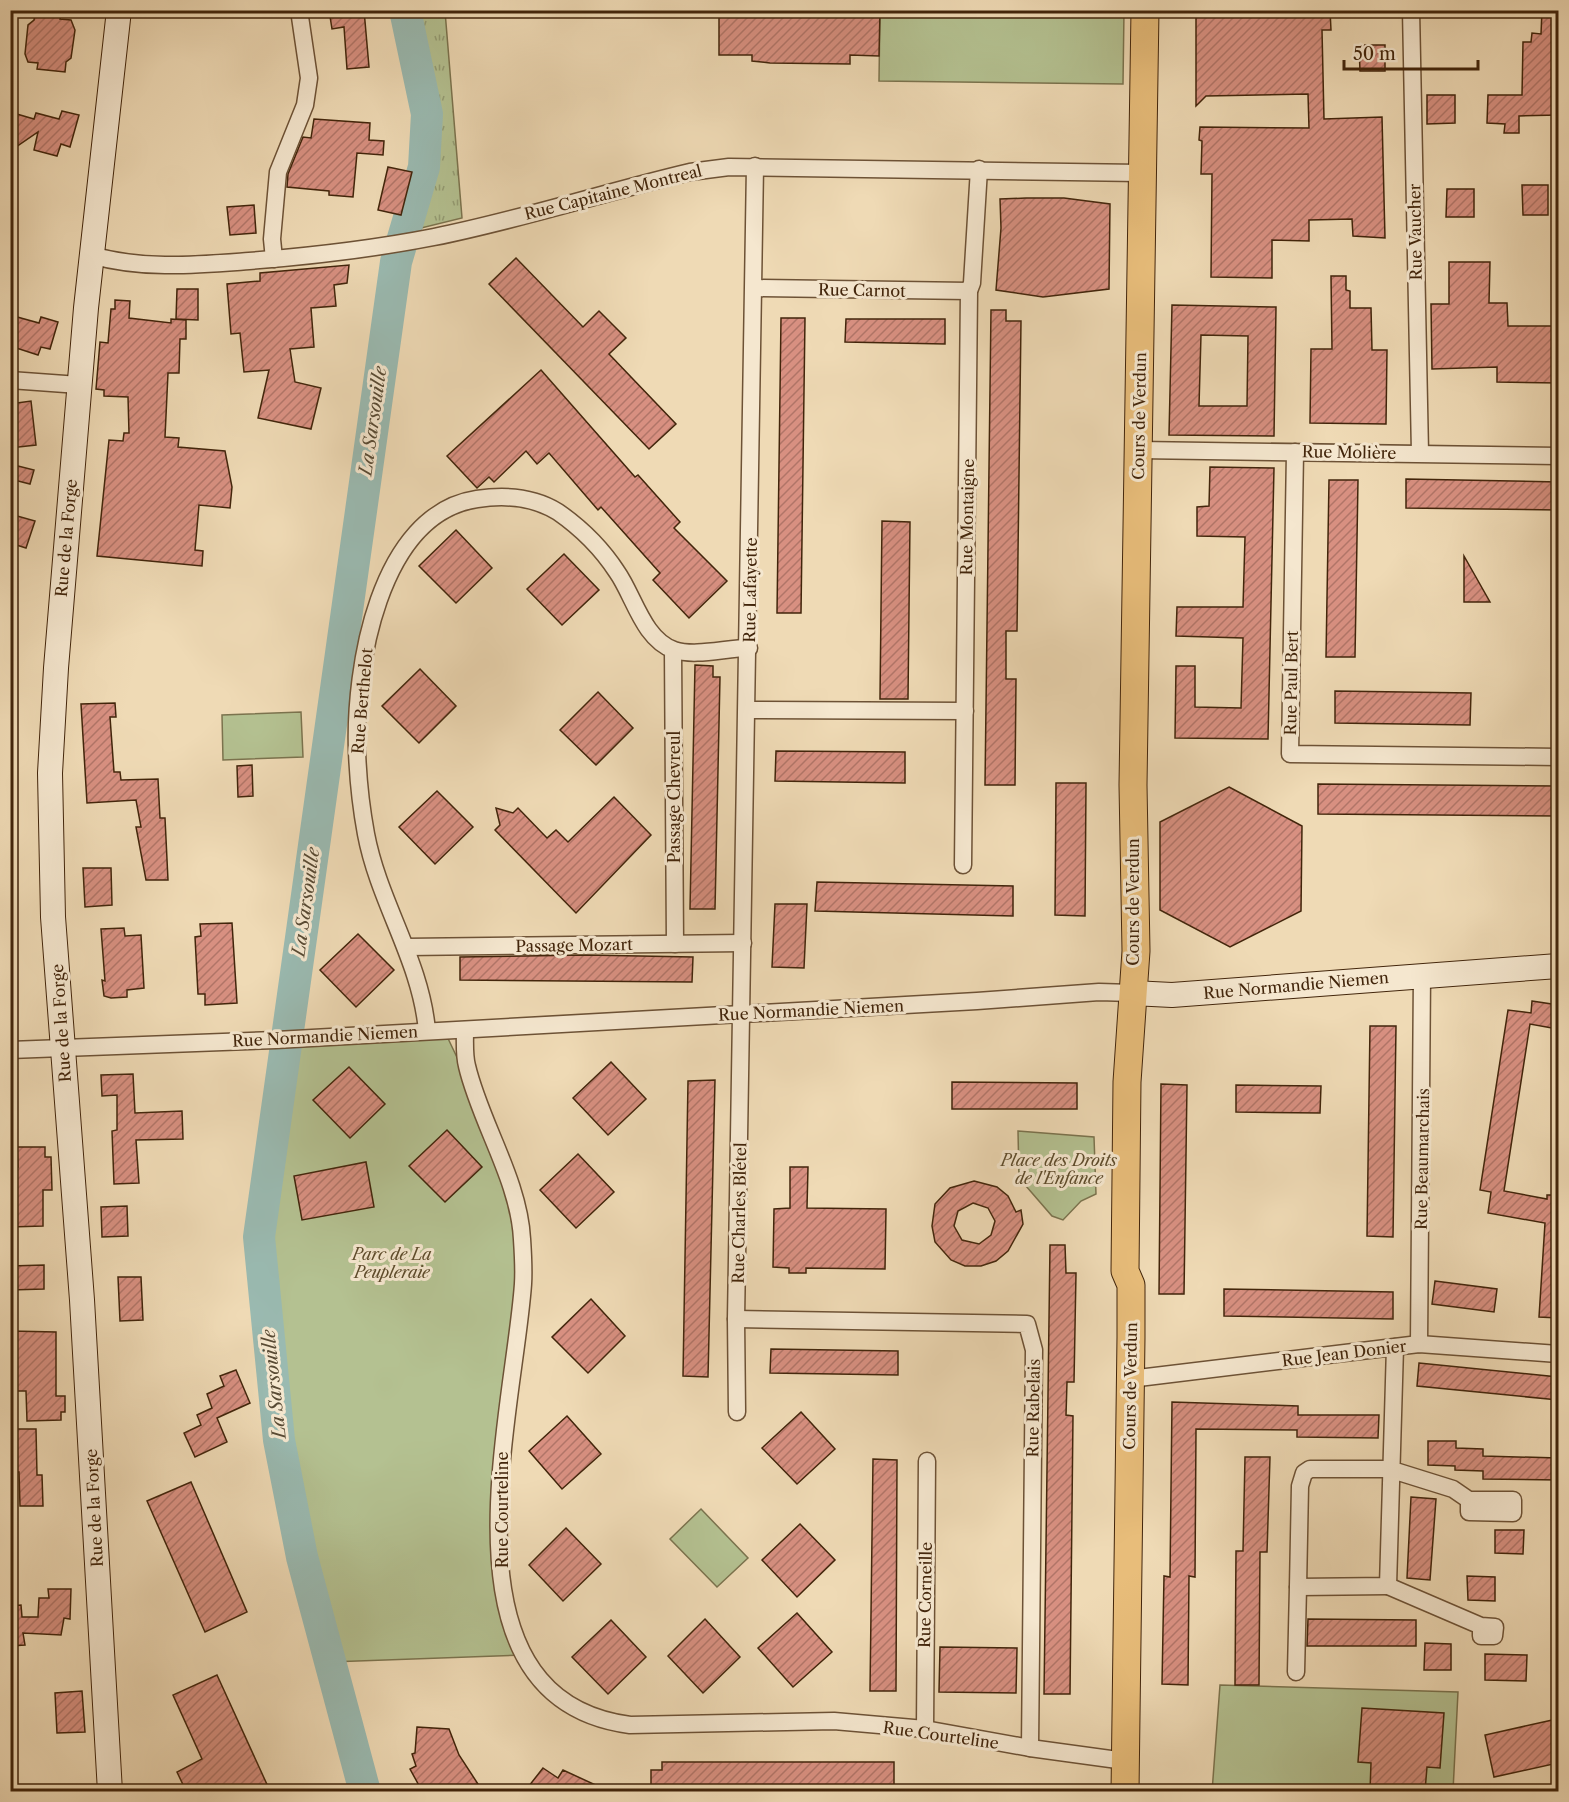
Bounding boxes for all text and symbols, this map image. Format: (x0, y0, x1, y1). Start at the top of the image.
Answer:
scale bar (1344, 33, 1478, 71)
text: 50 m (1353, 43, 1396, 65)
street label: Rue Capitaine Montreal (522, 160, 704, 224)
street label: Rue Vaucher (1404, 183, 1426, 280)
street label: Rue Carnot (818, 279, 906, 301)
street label: Cours de Verdun (1128, 352, 1150, 480)
water label: La Sarsouille (354, 364, 392, 479)
street label: Rue Molière (1302, 441, 1396, 463)
street label: Rue Montaigne (956, 458, 978, 576)
street label: Rue de la Forge (51, 478, 81, 598)
street label: Rue Lafayette (739, 537, 761, 643)
street label: Rue Paul Bert (1280, 630, 1302, 736)
street label: Rue Berthelot (347, 647, 377, 755)
street label: Passage Chevreul (664, 731, 684, 863)
street label: Cours de Verdun (1123, 838, 1143, 966)
water label: La Sarsouille (287, 845, 325, 960)
street label: Passage Mozart (515, 934, 633, 956)
street label: Rue de la Forge (47, 963, 75, 1083)
street label: Rue Normandie Niemen (1202, 967, 1390, 1003)
street label: Rue Normandie Niemen (718, 995, 904, 1025)
street label: Rue Normandie Niemen (232, 1021, 418, 1051)
street label: Rue Beaumarchais (1411, 1088, 1433, 1230)
street label: Rue Charles Blétel (728, 1142, 750, 1284)
park label: Place des Droits de l'Enfance (999, 1150, 1117, 1188)
park label: Parc de La Peupleraie (350, 1244, 432, 1282)
street label: Cours de Verdun (1119, 1322, 1141, 1450)
water label: La Sarsouille (257, 1327, 291, 1442)
street label: Rue Jean Donier (1281, 1335, 1408, 1371)
street label: Rue Rabelais (1022, 1359, 1044, 1457)
street label: Rue de la Forge (81, 1448, 107, 1568)
street label: Rue Courteline (492, 1452, 512, 1568)
street label: Rue Corneille (914, 1542, 936, 1648)
street label: Rue Courteline (882, 1717, 1000, 1753)

